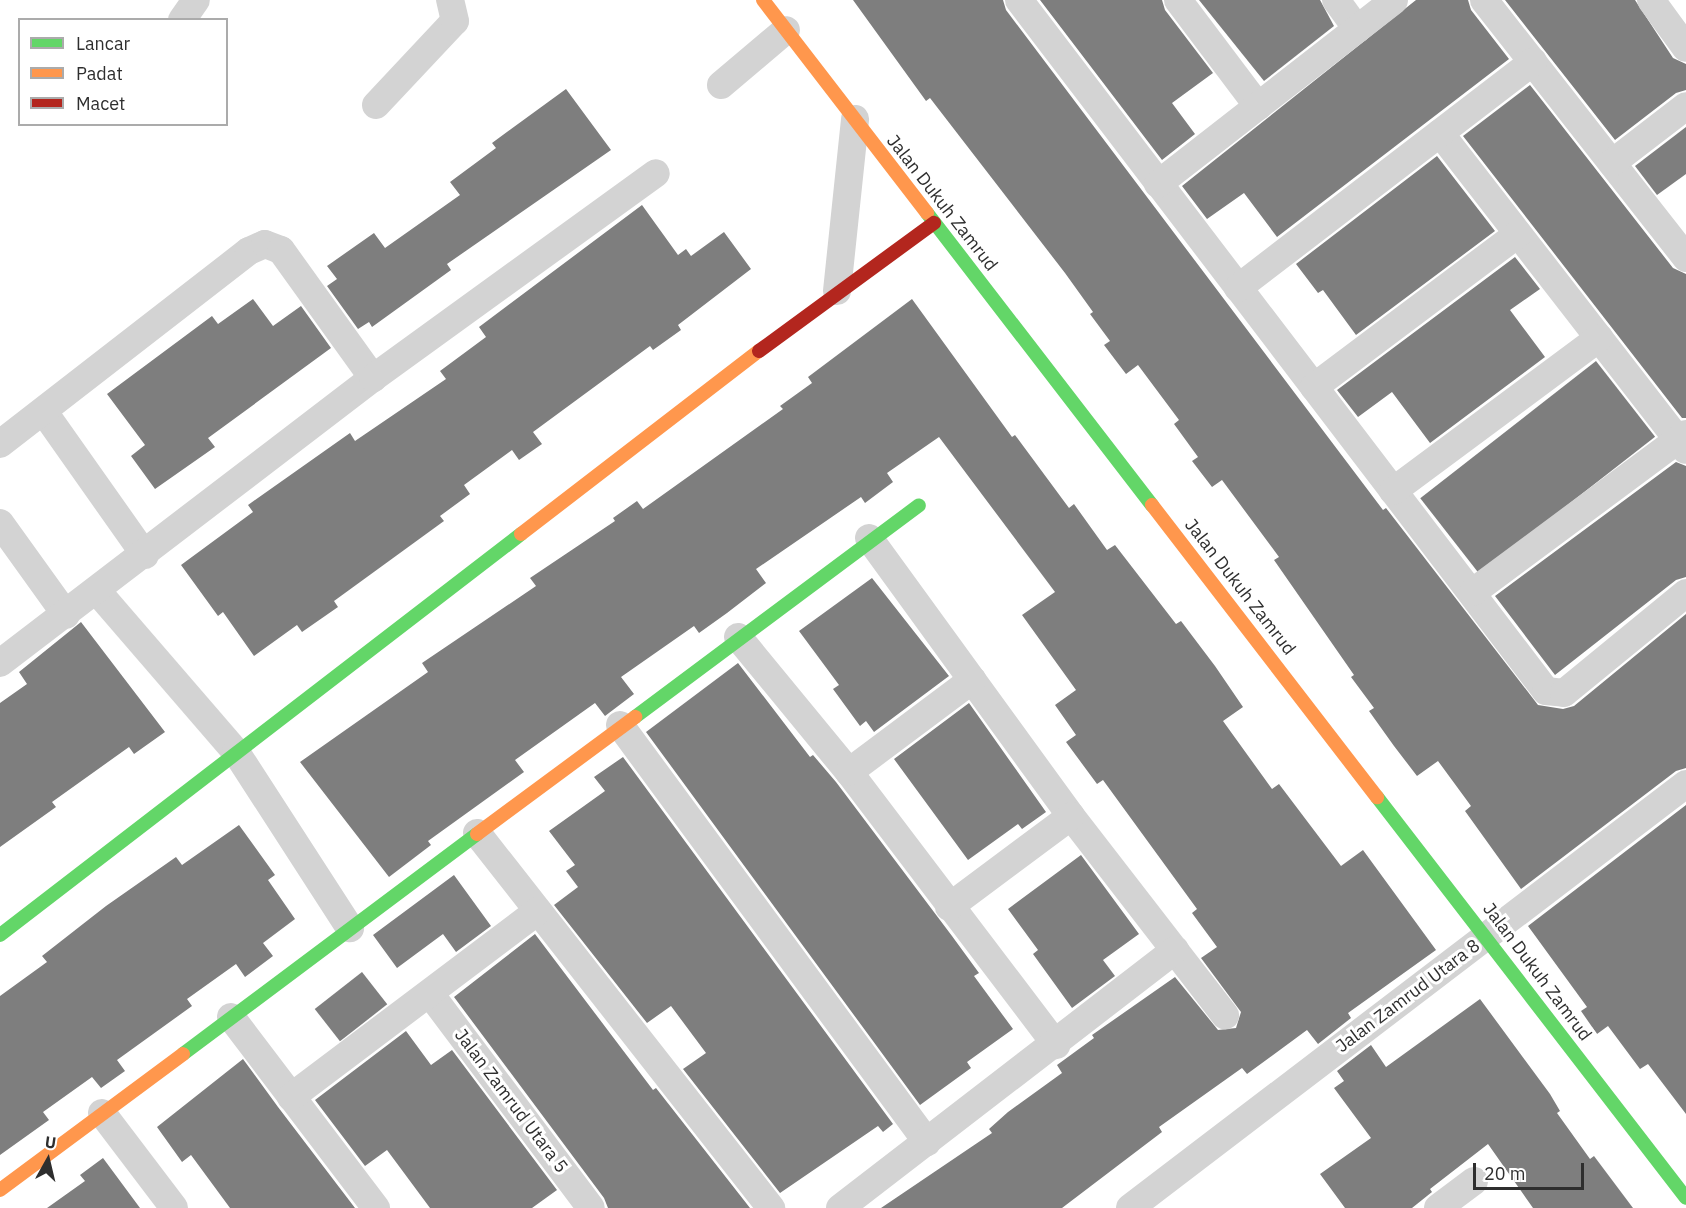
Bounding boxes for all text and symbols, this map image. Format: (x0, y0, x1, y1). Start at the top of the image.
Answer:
legend (18, 18, 228, 126)
text: Lancar (76, 32, 130, 55)
text: Padat (76, 62, 123, 85)
text: Macet (76, 92, 125, 115)
street label: Jalan Dukuh Zamrud (882, 131, 1002, 275)
street label: Jalan Dukuh Zamrud (1180, 515, 1300, 659)
street label: Jalan Dukuh Zamrud (1478, 899, 1596, 1045)
street label: Jalan Zamrud Utara 8 (1332, 935, 1484, 1057)
street label: Jalan Zamrud Utara 5 (450, 1025, 572, 1177)
north arrow (18, 1130, 78, 1190)
text: U (44, 1131, 57, 1153)
scale bar (1476, 1151, 1587, 1189)
text: 20 m (1484, 1162, 1526, 1185)

